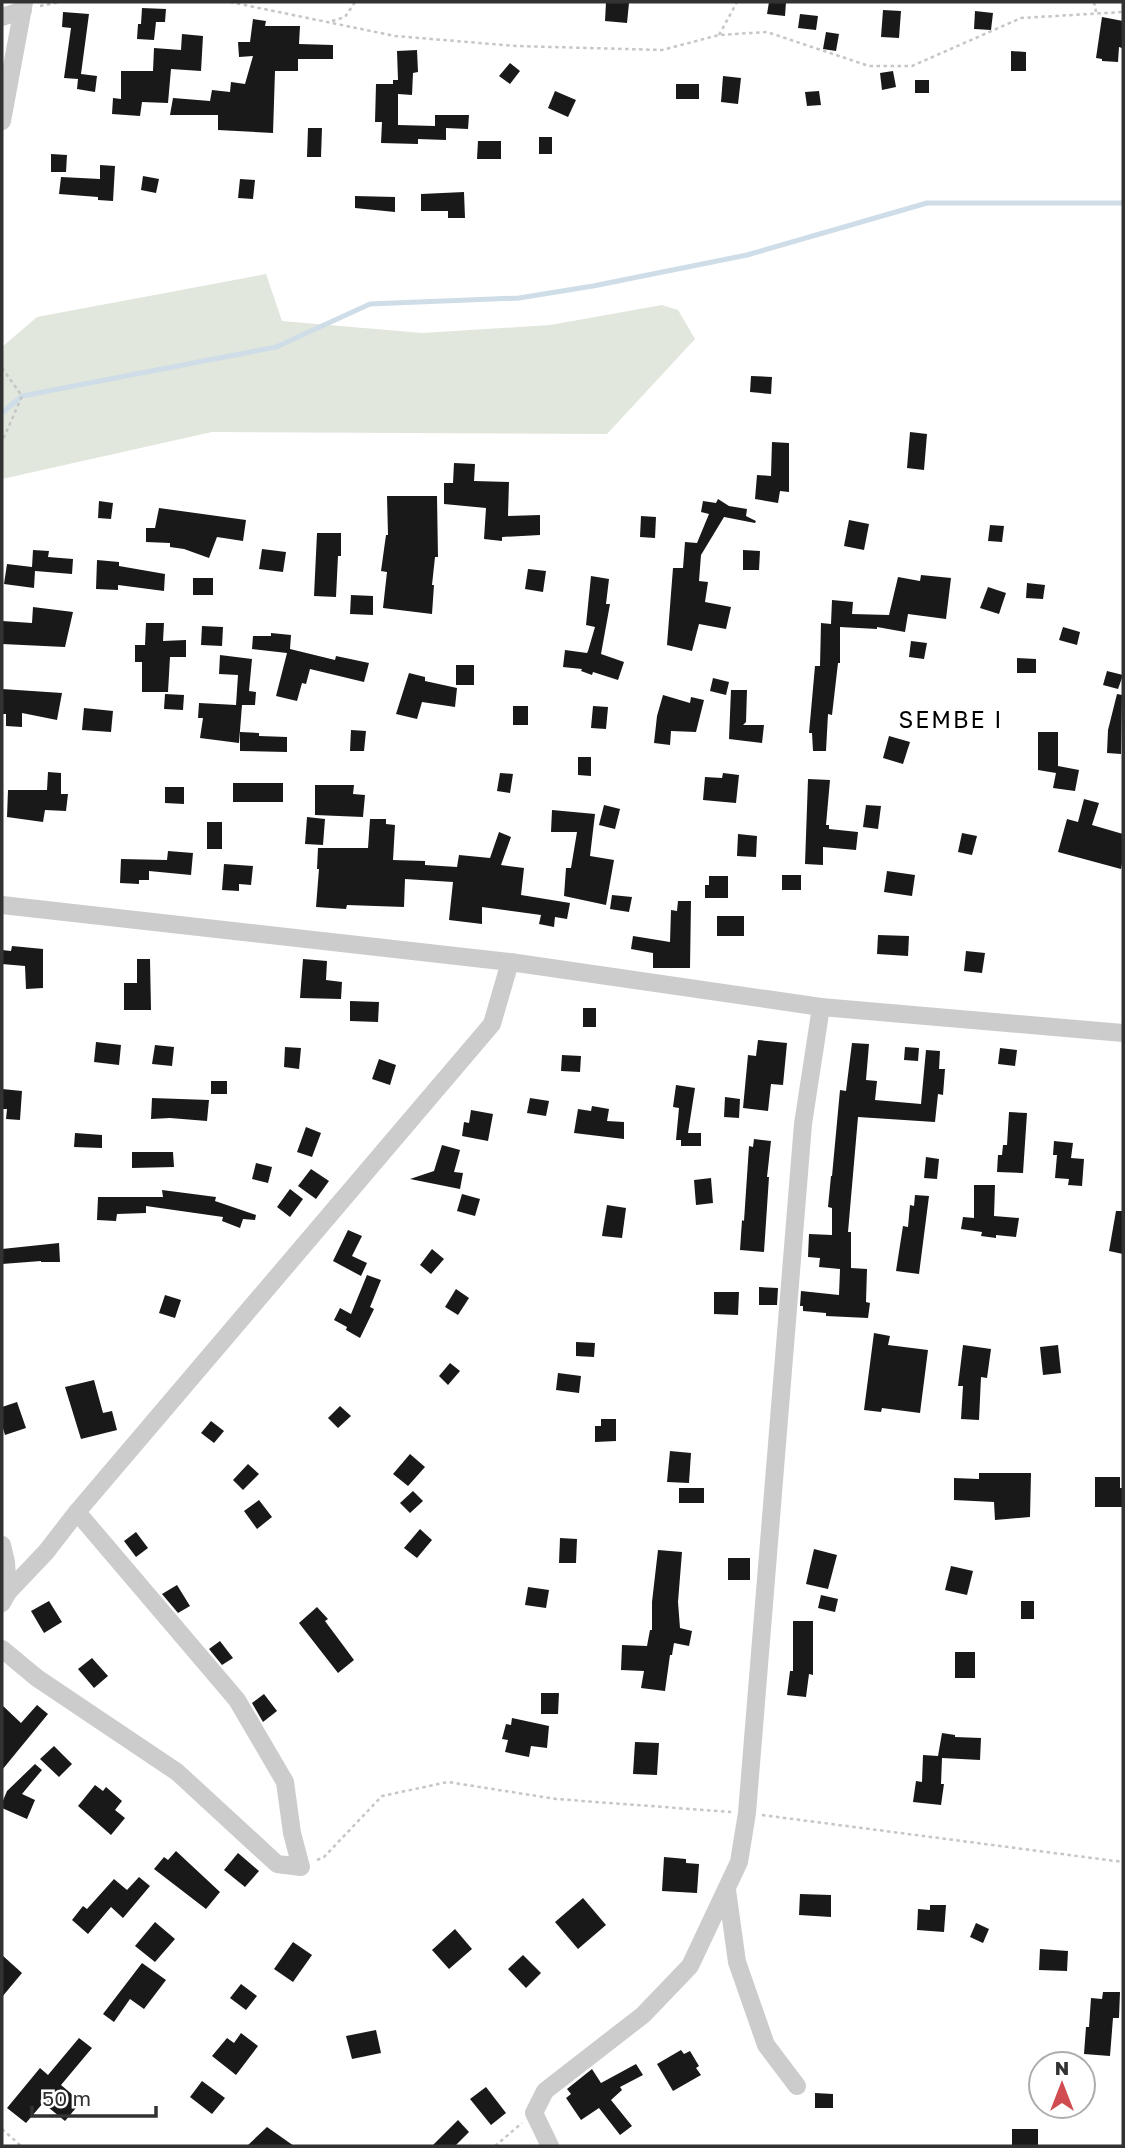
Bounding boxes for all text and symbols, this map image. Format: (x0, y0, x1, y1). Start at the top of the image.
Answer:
district label: SEMBE I (899, 705, 1003, 733)
north arrow (1027, 2050, 1097, 2120)
text: N (1055, 2056, 1069, 2079)
scale bar (32, 2074, 156, 2118)
text: 50 m (42, 2085, 91, 2111)

